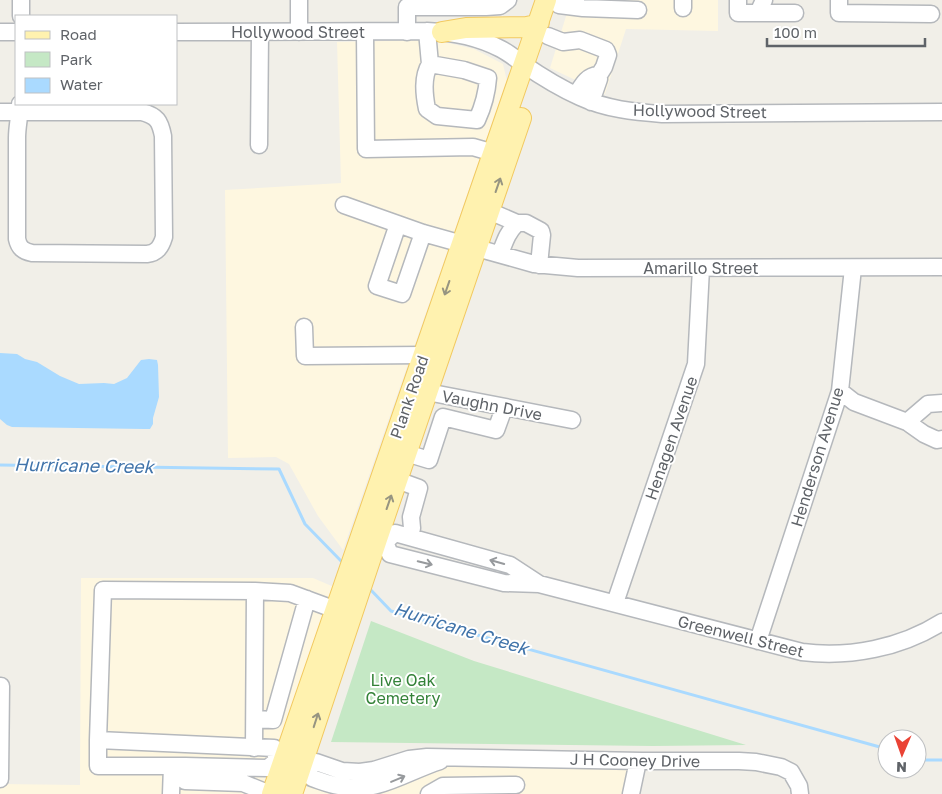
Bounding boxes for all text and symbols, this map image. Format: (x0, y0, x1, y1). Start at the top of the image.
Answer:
legend (15, 15, 178, 105)
scale bar (767, 15, 924, 47)
street label: Hollywood Street (231, 22, 365, 42)
text: 100 m (774, 23, 817, 41)
text: Road (60, 25, 97, 43)
text: Park (60, 50, 93, 68)
text: Water (60, 75, 103, 93)
street label: Hollywood Street (633, 100, 767, 122)
one-way arrow (494, 178, 503, 193)
street label: Amarillo Street (643, 258, 759, 278)
one-way arrow (442, 280, 451, 296)
street label: Plank Road (385, 353, 433, 441)
street label: Henagen Avenue (640, 373, 702, 503)
street label: Vaughn Drive (440, 385, 544, 425)
street label: Henderson Avenue (786, 385, 848, 529)
water label: Hurricane Creek (14, 453, 156, 477)
one-way arrow (385, 495, 394, 510)
one-way arrow (489, 556, 505, 566)
one-way arrow (416, 559, 432, 568)
water label: Hurricane Creek (391, 597, 533, 659)
street label: Greenwell Street (676, 611, 806, 661)
park label: Live Oak Cemetery (366, 670, 441, 708)
one-way arrow (312, 713, 322, 729)
north arrow (877, 729, 927, 779)
street label: J H Cooney Drive (570, 749, 700, 771)
text: N (896, 759, 907, 776)
one-way arrow (390, 773, 405, 783)

